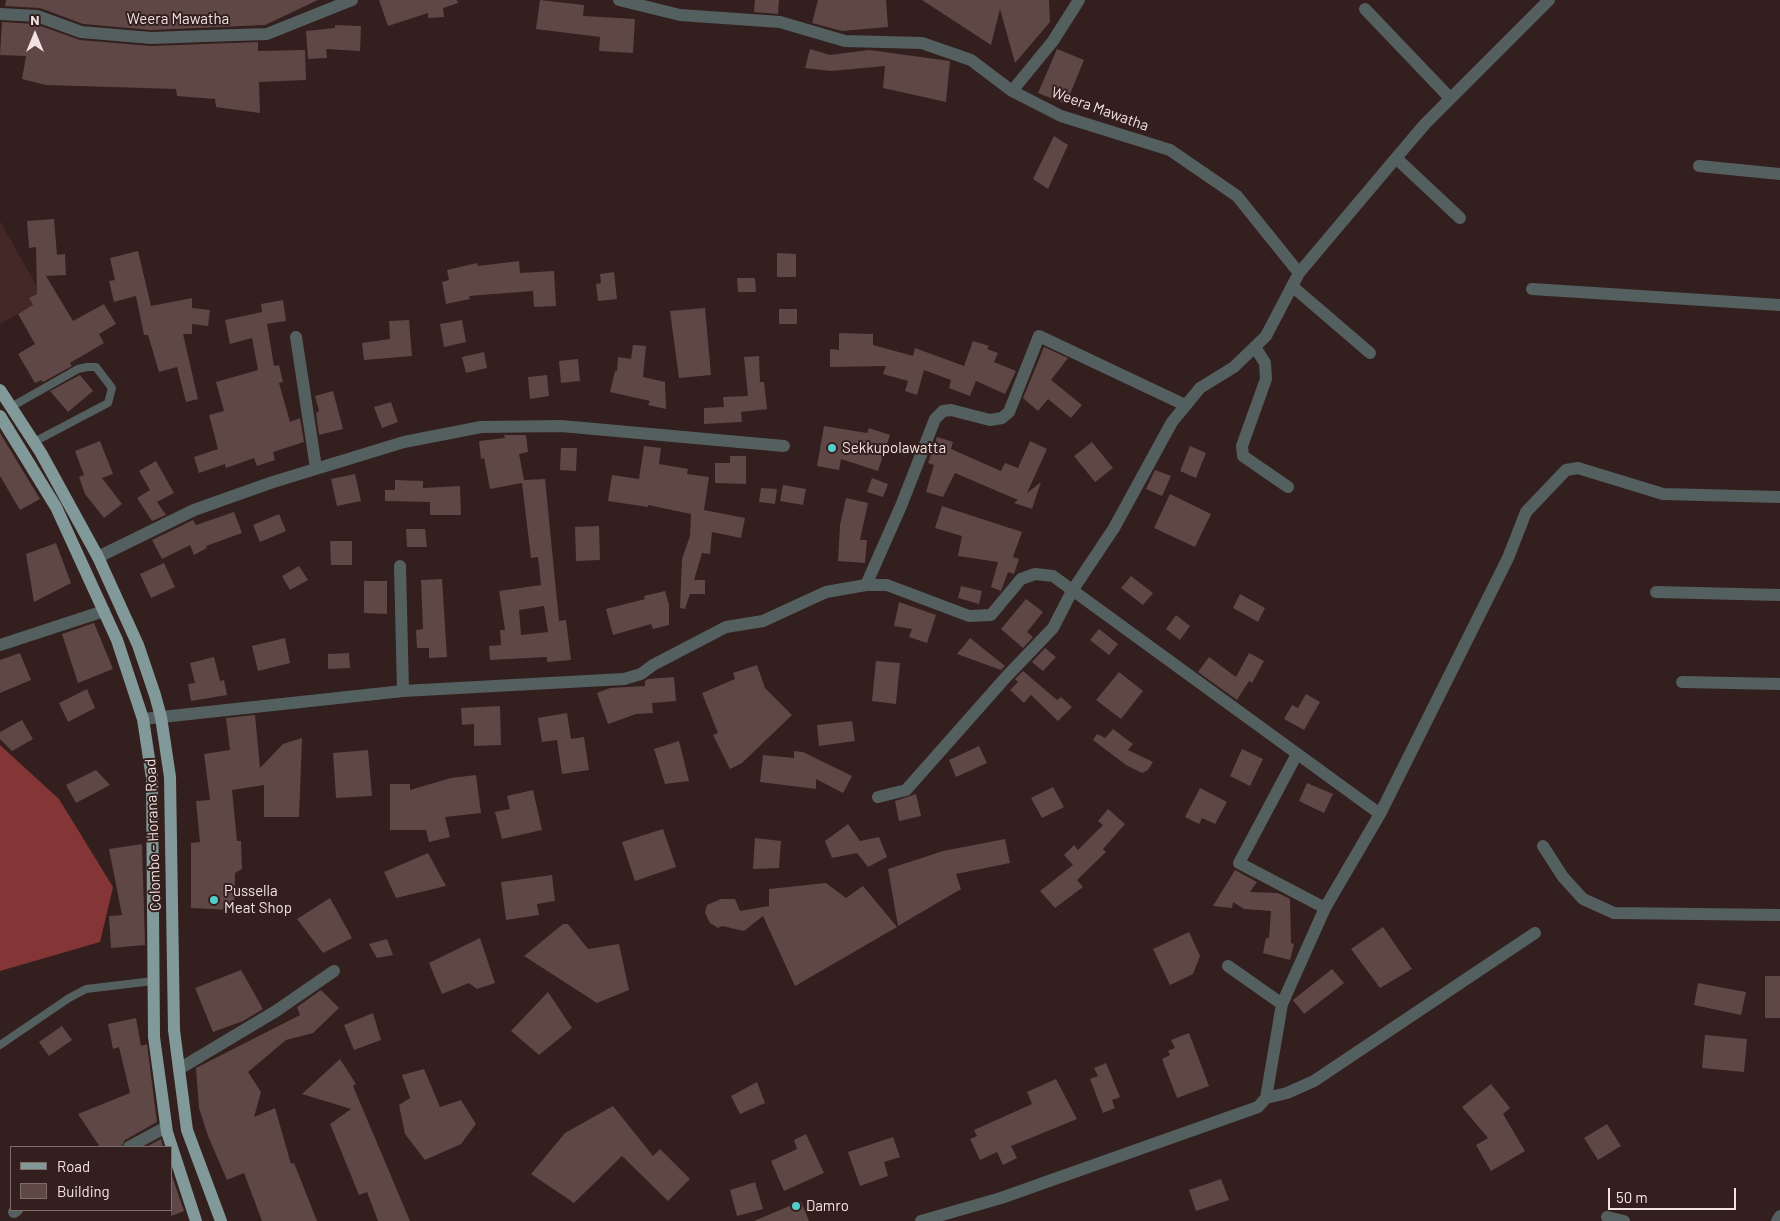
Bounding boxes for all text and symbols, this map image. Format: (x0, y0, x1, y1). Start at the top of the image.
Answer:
north arrow (10, 10, 60, 60)
street label: Weera Mawatha (127, 10, 229, 28)
text: N (30, 11, 40, 28)
street label: Weera Mawatha (1049, 83, 1151, 135)
place label: Sekkupolawatta (842, 439, 946, 457)
marker: Sekkupolawatta (826, 442, 838, 454)
street label: Colombo - Horana Road (141, 759, 165, 911)
place label: Pussella Meat Shop (224, 882, 292, 917)
marker: Pussella Meat Shop (208, 894, 220, 906)
legend (10, 1146, 172, 1211)
text: Road (57, 1157, 90, 1175)
scale bar (1610, 1178, 1738, 1210)
text: Building (57, 1182, 110, 1200)
text: 50 m (1616, 1188, 1648, 1206)
place label: Damro (806, 1197, 849, 1215)
marker: Damro (790, 1200, 802, 1212)

